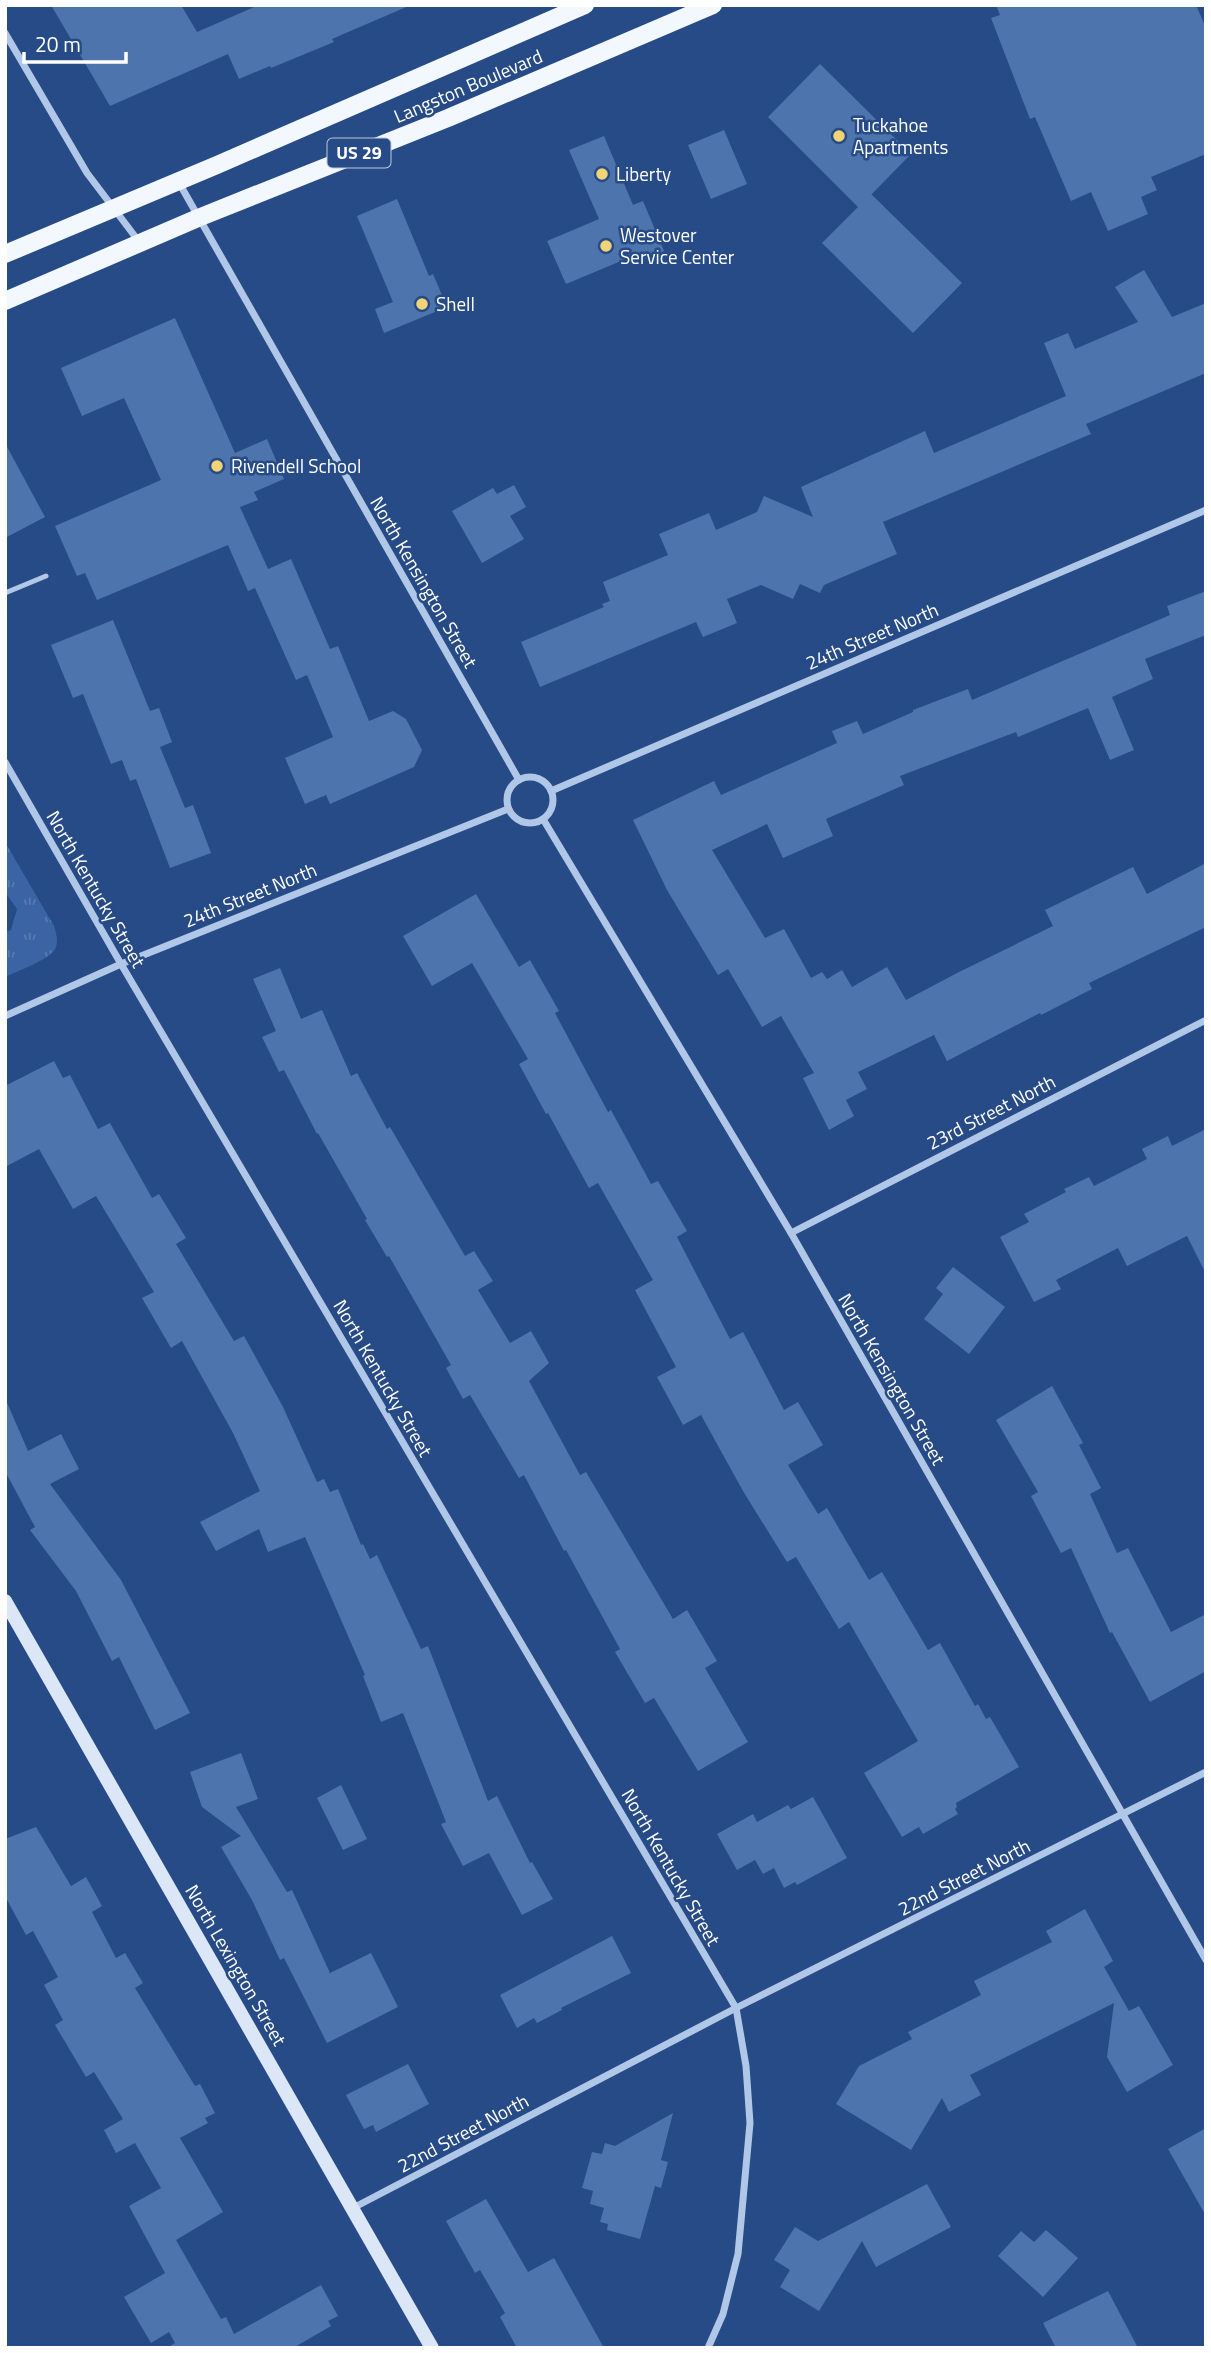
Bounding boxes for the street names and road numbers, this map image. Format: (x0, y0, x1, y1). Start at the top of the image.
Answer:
street label: Langston Boulevard (389, 41, 547, 130)
road number: US 29 (328, 138, 390, 168)
street label: North Kensington Street (363, 491, 486, 673)
street label: 24th Street North (801, 595, 943, 677)
street label: North Kentucky Street (40, 805, 153, 973)
street label: 24th Street North (179, 855, 321, 935)
street label: 23rd Street North (921, 1067, 1060, 1157)
street label: North Kensington Street (831, 1288, 954, 1470)
street label: North Kentucky Street (327, 1294, 440, 1462)
street label: North Kentucky Street (615, 1783, 728, 1951)
street label: 22nd Street North (893, 1831, 1035, 1922)
street label: North Lexington Street (178, 1879, 295, 2051)
street label: 22nd Street North (392, 2086, 534, 2179)

